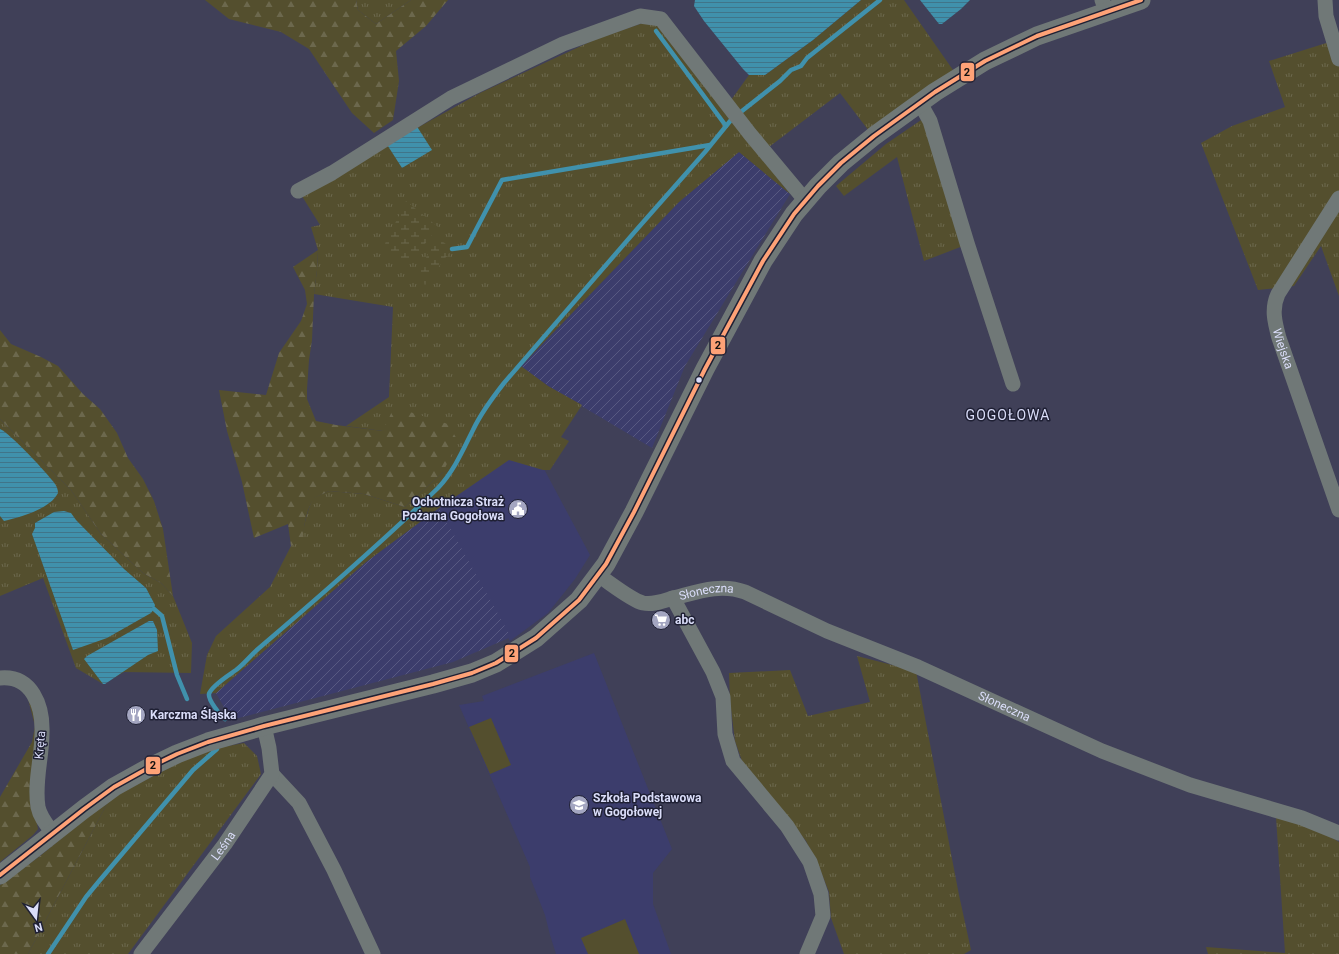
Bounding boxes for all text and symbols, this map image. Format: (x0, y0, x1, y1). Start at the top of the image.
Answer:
line badge: 2 (960, 62, 975, 82)
text: 2 (964, 66, 970, 79)
street label: Wiejska (1270, 327, 1296, 371)
line badge: 2 (710, 336, 726, 355)
text: 2 (715, 339, 721, 352)
unlabelled marker (694, 375, 704, 385)
district label: GOGOŁOWA (966, 407, 1050, 423)
place label: Ochotnicza Straż Pożarna Gogołowa (402, 495, 505, 523)
public building icon: Ochotnicza Straż Pożarna Gogołowa (507, 498, 529, 520)
street label: Słoneczna (677, 581, 735, 603)
supermarket icon: abc (650, 609, 672, 631)
place label: abc (675, 613, 694, 627)
line badge: 2 (504, 644, 519, 663)
text: 2 (509, 647, 515, 660)
street label: Słoneczna (976, 688, 1033, 724)
restaurant icon: Karczma Śląska (125, 704, 147, 726)
place label: Karczma Śląska (150, 707, 237, 722)
street label: Kręta (32, 730, 48, 760)
line badge: 2 (145, 756, 161, 775)
text: 2 (150, 759, 156, 772)
place label: Szkoła Podstawowa w Gogołowej (593, 791, 702, 819)
school or university icon: Szkoła Podstawowa w Gogołowej (568, 794, 590, 816)
street label: Leśna (208, 829, 238, 863)
north arrow (16, 898, 56, 938)
text: N (33, 920, 44, 935)

